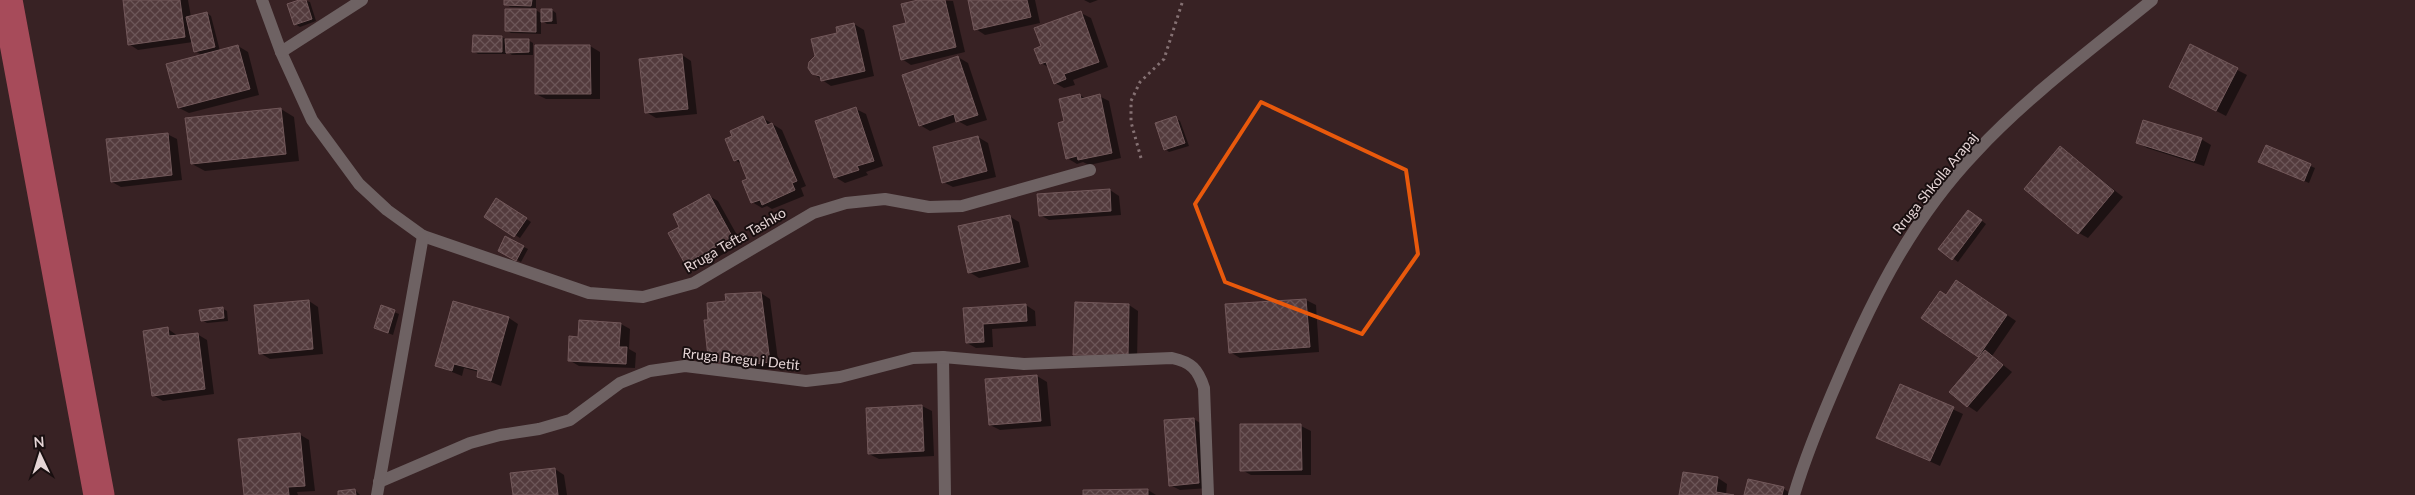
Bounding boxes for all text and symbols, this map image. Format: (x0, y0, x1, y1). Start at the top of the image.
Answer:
street label: Rruga Shkolla Arapaj (1888, 129, 1981, 237)
street label: Rruga Tefta Tashko (681, 203, 789, 276)
street label: Rruga Bregu i Detit (682, 344, 800, 373)
north arrow (15, 430, 65, 480)
text: N (33, 433, 45, 450)

